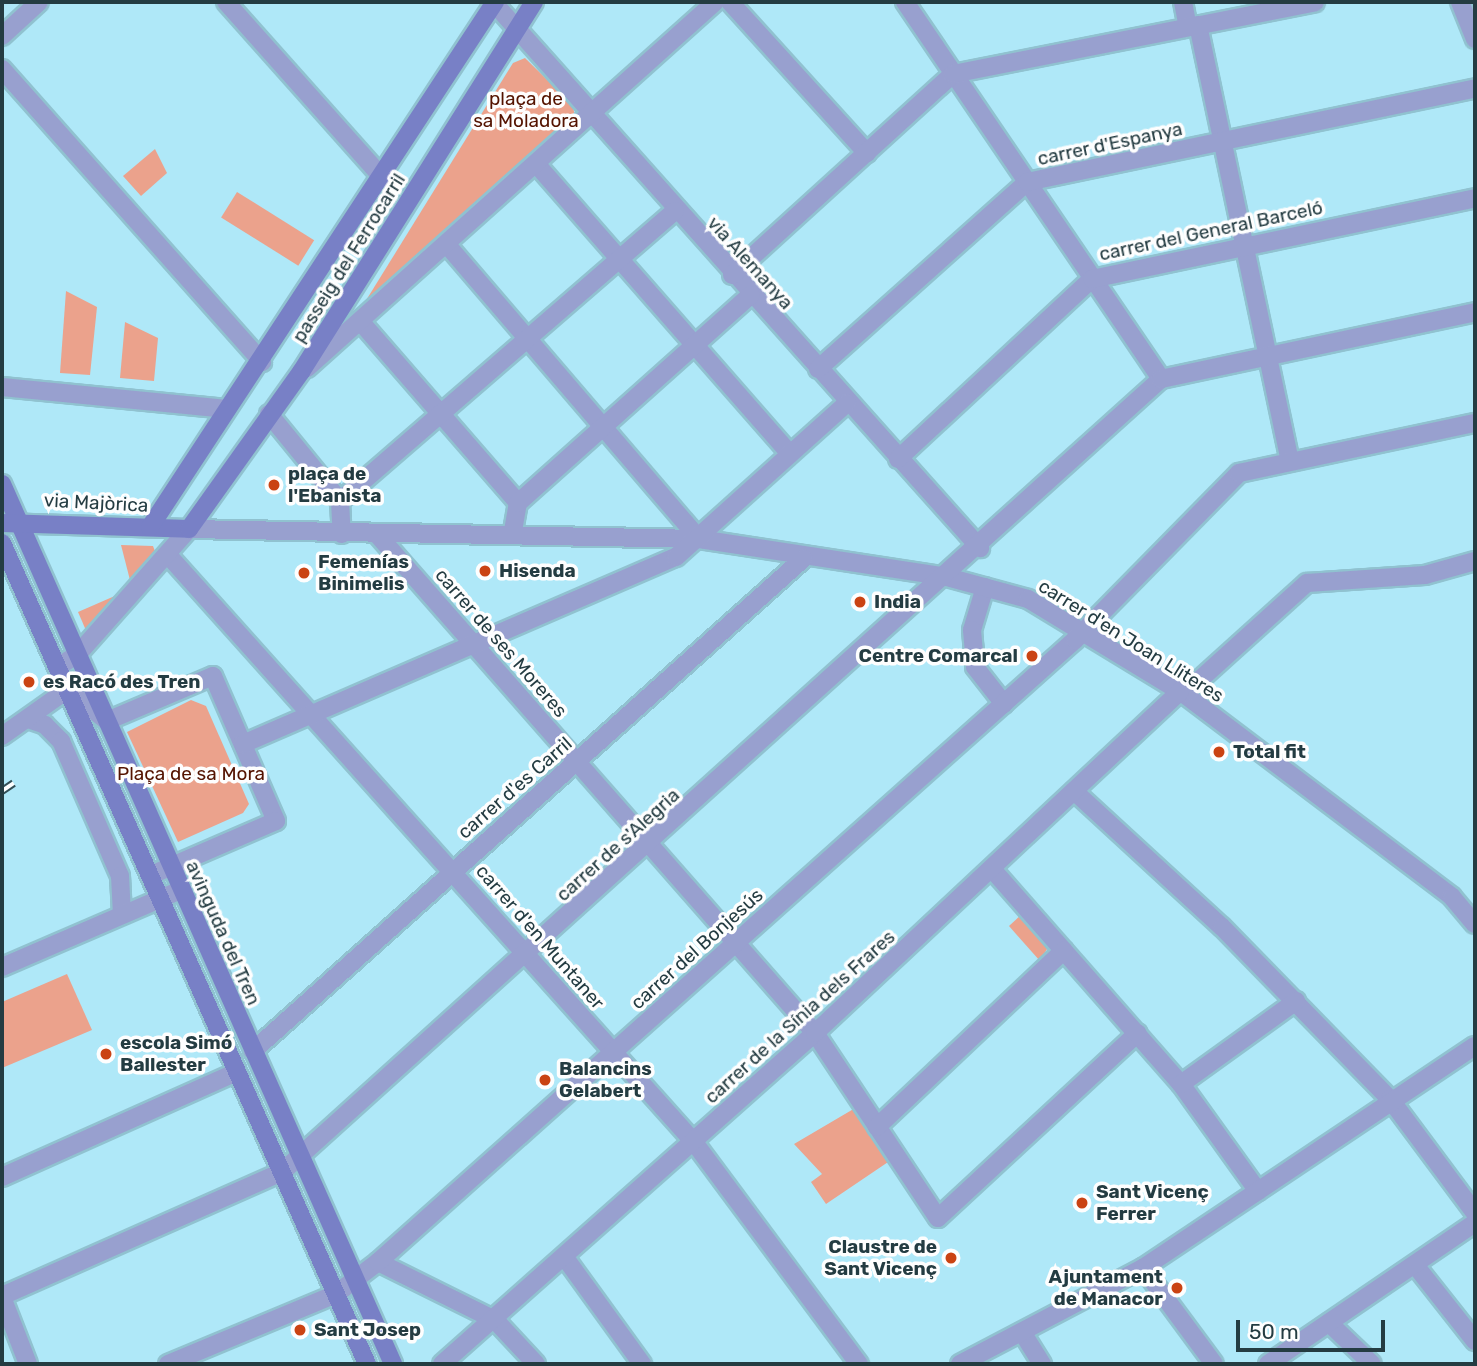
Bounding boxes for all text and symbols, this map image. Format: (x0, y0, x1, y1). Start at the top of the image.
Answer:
park label: plaça de sa Moladora (473, 88, 579, 132)
street label: carrer d'Espanya (1035, 117, 1185, 171)
street label: passeig del Ferrocarril (288, 169, 410, 347)
street label: carrer del General Barceló (1097, 196, 1325, 266)
street label: via Alemanya (702, 212, 798, 314)
place label: plaça de l'Ebanista (288, 463, 382, 507)
marker: plaça de l'Ebanista (266, 477, 282, 493)
street label: via Majòrica (43, 489, 149, 517)
place label: Femenías Binimelis (318, 551, 409, 595)
place label: Hisenda (499, 560, 576, 582)
marker: Hisenda (477, 563, 493, 579)
street label: carrer de ses Moreres (430, 564, 572, 722)
marker: Femenías Binimelis (296, 565, 312, 581)
street label: carrer d'en Joan Lliteres (1034, 575, 1228, 707)
place label: India (874, 591, 921, 613)
marker: India (852, 594, 868, 610)
place label: Centre Comarcal (859, 645, 1018, 667)
marker: Centre Comarcal (1024, 648, 1040, 664)
place label: es Racó des Tren (43, 671, 201, 693)
marker: es Racó des Tren (21, 674, 37, 690)
street label: carrer d'es Carril (453, 732, 577, 844)
place label: Total fit (1233, 741, 1306, 763)
marker: Total fit (1211, 744, 1227, 760)
park label: Plaça de sa Mora (117, 763, 265, 785)
street label: carrer de s'Alegria (552, 784, 684, 906)
street label: avinguda del Tren (181, 857, 265, 1009)
street label: carrer d'en Muntaner (471, 860, 609, 1014)
street label: carrer del Bonjesús (626, 884, 768, 1014)
street label: carrer de la Sínia dels Frares (700, 925, 900, 1109)
place label: escola Simó Ballester (120, 1032, 232, 1076)
marker: escola Simó Ballester (98, 1046, 114, 1062)
place label: Balancins Gelabert (559, 1058, 652, 1102)
marker: Balancins Gelabert (537, 1072, 553, 1088)
place label: Sant Vicenç Ferrer (1096, 1181, 1209, 1225)
marker: Sant Vicenç Ferrer (1074, 1195, 1090, 1211)
place label: Claustre de Sant Vicenç (824, 1236, 937, 1280)
marker: Claustre de Sant Vicenç (943, 1250, 959, 1266)
place label: Ajuntament de Manacor (1048, 1266, 1163, 1310)
marker: Ajuntament de Manacor (1169, 1280, 1185, 1296)
scale bar (1239, 1306, 1388, 1350)
place label: Sant Josep (314, 1319, 421, 1341)
text: 50 m (1249, 1319, 1299, 1344)
marker: Sant Josep (292, 1322, 308, 1338)

